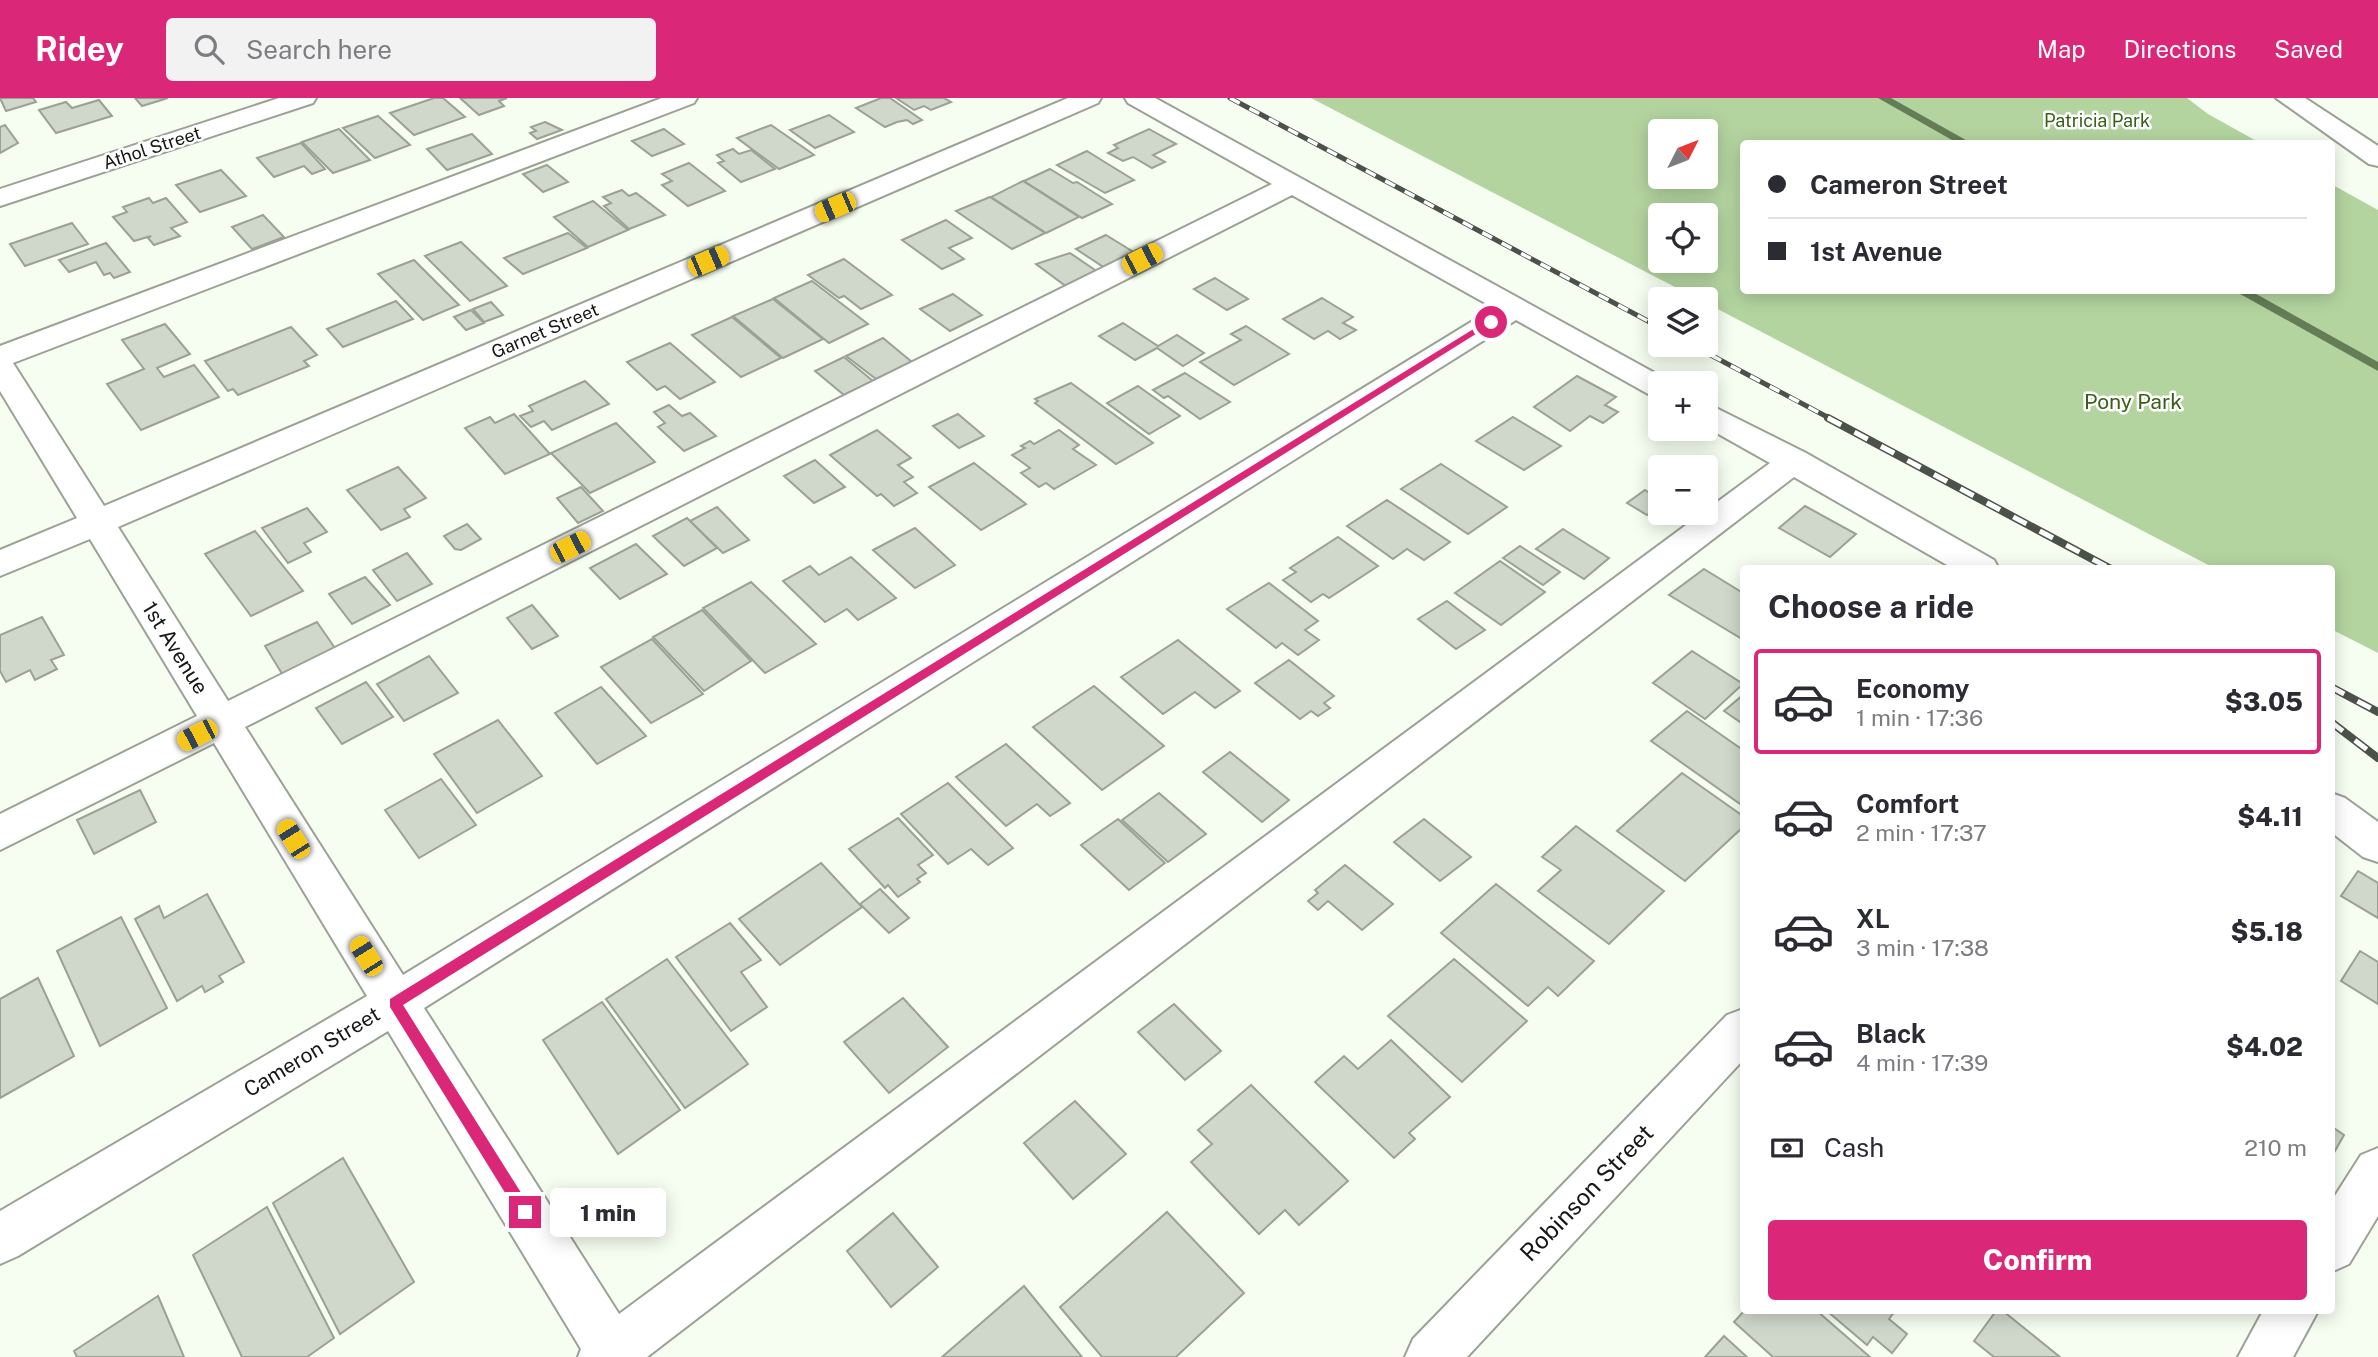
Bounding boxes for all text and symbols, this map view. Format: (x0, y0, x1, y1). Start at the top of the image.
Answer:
search box (166, 18, 656, 81)
text: Ridey (35, 30, 124, 68)
icon: search (190, 30, 228, 68)
text: Search here (246, 34, 392, 65)
text: Map (2037, 35, 2086, 63)
text: Directions (2124, 35, 2236, 63)
text: Saved (2274, 35, 2343, 63)
park label: Patricia Park (2044, 110, 2150, 131)
north arrow (1648, 119, 1718, 189)
map controls (1648, 119, 1718, 525)
street label: Athol Street (100, 122, 203, 173)
text: Cameron Street (1810, 169, 2008, 200)
car (812, 189, 859, 225)
button: locate (1648, 203, 1718, 273)
text: 1st Avenue (1810, 236, 1943, 267)
car (1119, 240, 1166, 278)
car (685, 243, 732, 279)
button: layers (1648, 287, 1718, 357)
street label: Garnet Street (488, 299, 602, 363)
route start (1475, 306, 1507, 338)
button: + (1648, 371, 1718, 441)
park label: Pony Park (2084, 389, 2182, 414)
button: − (1648, 455, 1718, 525)
car (547, 528, 594, 566)
text: Choose a ride (1768, 588, 1974, 625)
street label: 1st Avenue (137, 597, 214, 699)
icon: car (1772, 670, 1835, 733)
text: Economy (1856, 673, 1969, 704)
text: $3.05 (2225, 686, 2303, 717)
text: 1 min · 17:36 (1856, 704, 1983, 731)
car (174, 716, 221, 754)
icon: car (1772, 785, 1835, 848)
text: Comfort (1856, 788, 1959, 819)
text: $4.11 (2237, 801, 2303, 832)
car (273, 816, 314, 862)
text: 2 min · 17:37 (1856, 819, 1987, 846)
icon: car (1772, 900, 1835, 963)
text: XL (1856, 903, 1890, 934)
text: $5.18 (2230, 916, 2303, 947)
car (346, 933, 387, 979)
text: 3 min · 17:38 (1856, 934, 1989, 961)
street label: Cameron Street (239, 1001, 384, 1102)
icon: car (1772, 1015, 1835, 1078)
text: Black (1856, 1018, 1926, 1049)
text: $4.02 (2226, 1031, 2303, 1062)
text: 4 min · 17:39 (1856, 1049, 1988, 1076)
street label: Robinson Street (1514, 1118, 1659, 1266)
icon: cash (1768, 1129, 1806, 1167)
text: Cash (1824, 1132, 1884, 1163)
text: 210 m (2244, 1134, 2307, 1161)
callout: 1 min (550, 1188, 665, 1236)
route end (509, 1196, 541, 1228)
text: 1 min (580, 1199, 636, 1226)
button: Confirm (1768, 1220, 2307, 1300)

